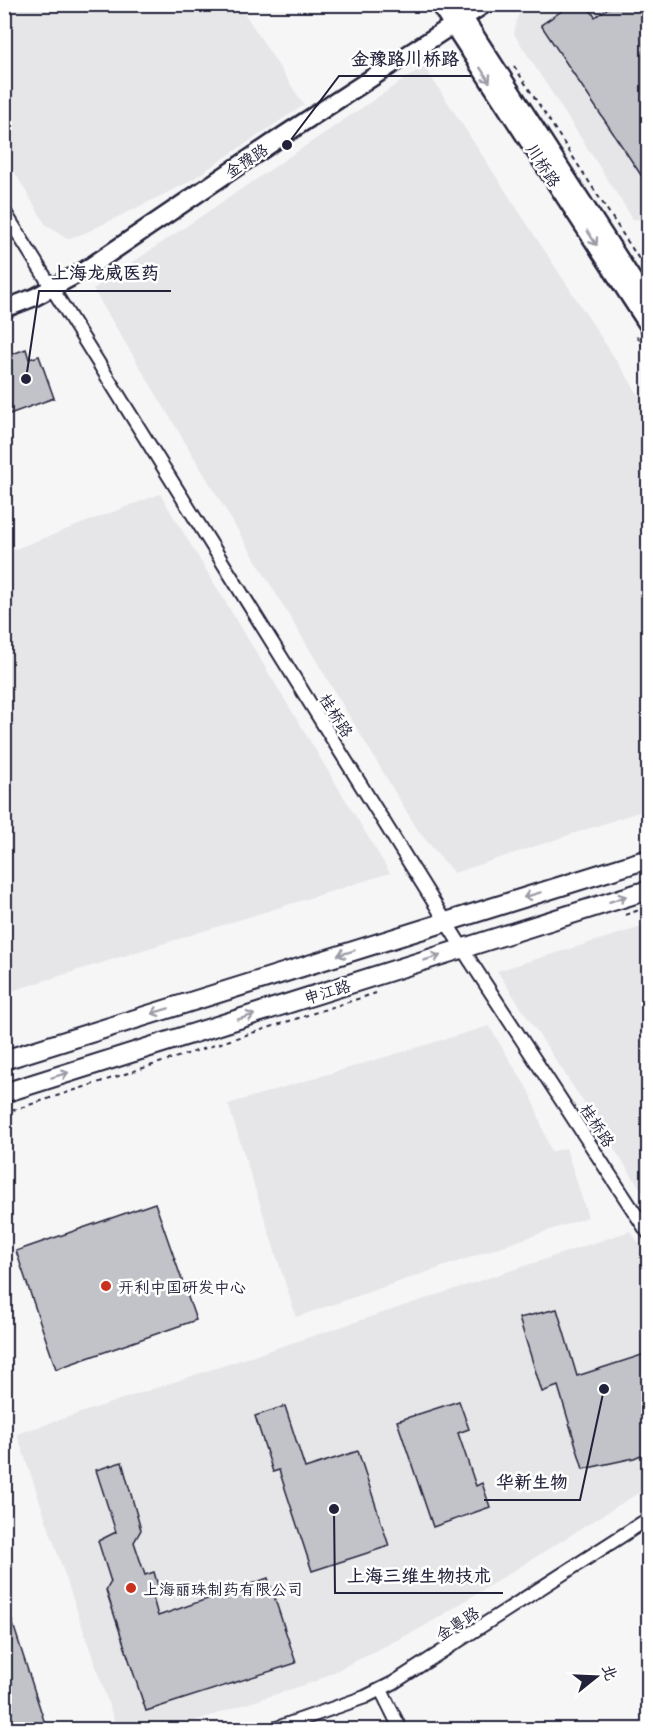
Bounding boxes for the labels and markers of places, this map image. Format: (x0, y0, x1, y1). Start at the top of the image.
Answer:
callout: 金豫路川桥路 (339, 40, 471, 76)
callout: 上海龙威医药 (39, 255, 171, 291)
place label: 开利中国研发中心 (118, 1276, 246, 1297)
marker: 开利中国研发中心 (99, 1279, 113, 1293)
callout: 华新生物 (484, 1464, 580, 1500)
callout: 上海三维生物技术 (335, 1557, 503, 1593)
place label: 上海丽珠制药有限公司 (143, 1578, 303, 1599)
marker: 上海丽珠制药有限公司 (124, 1581, 138, 1595)

